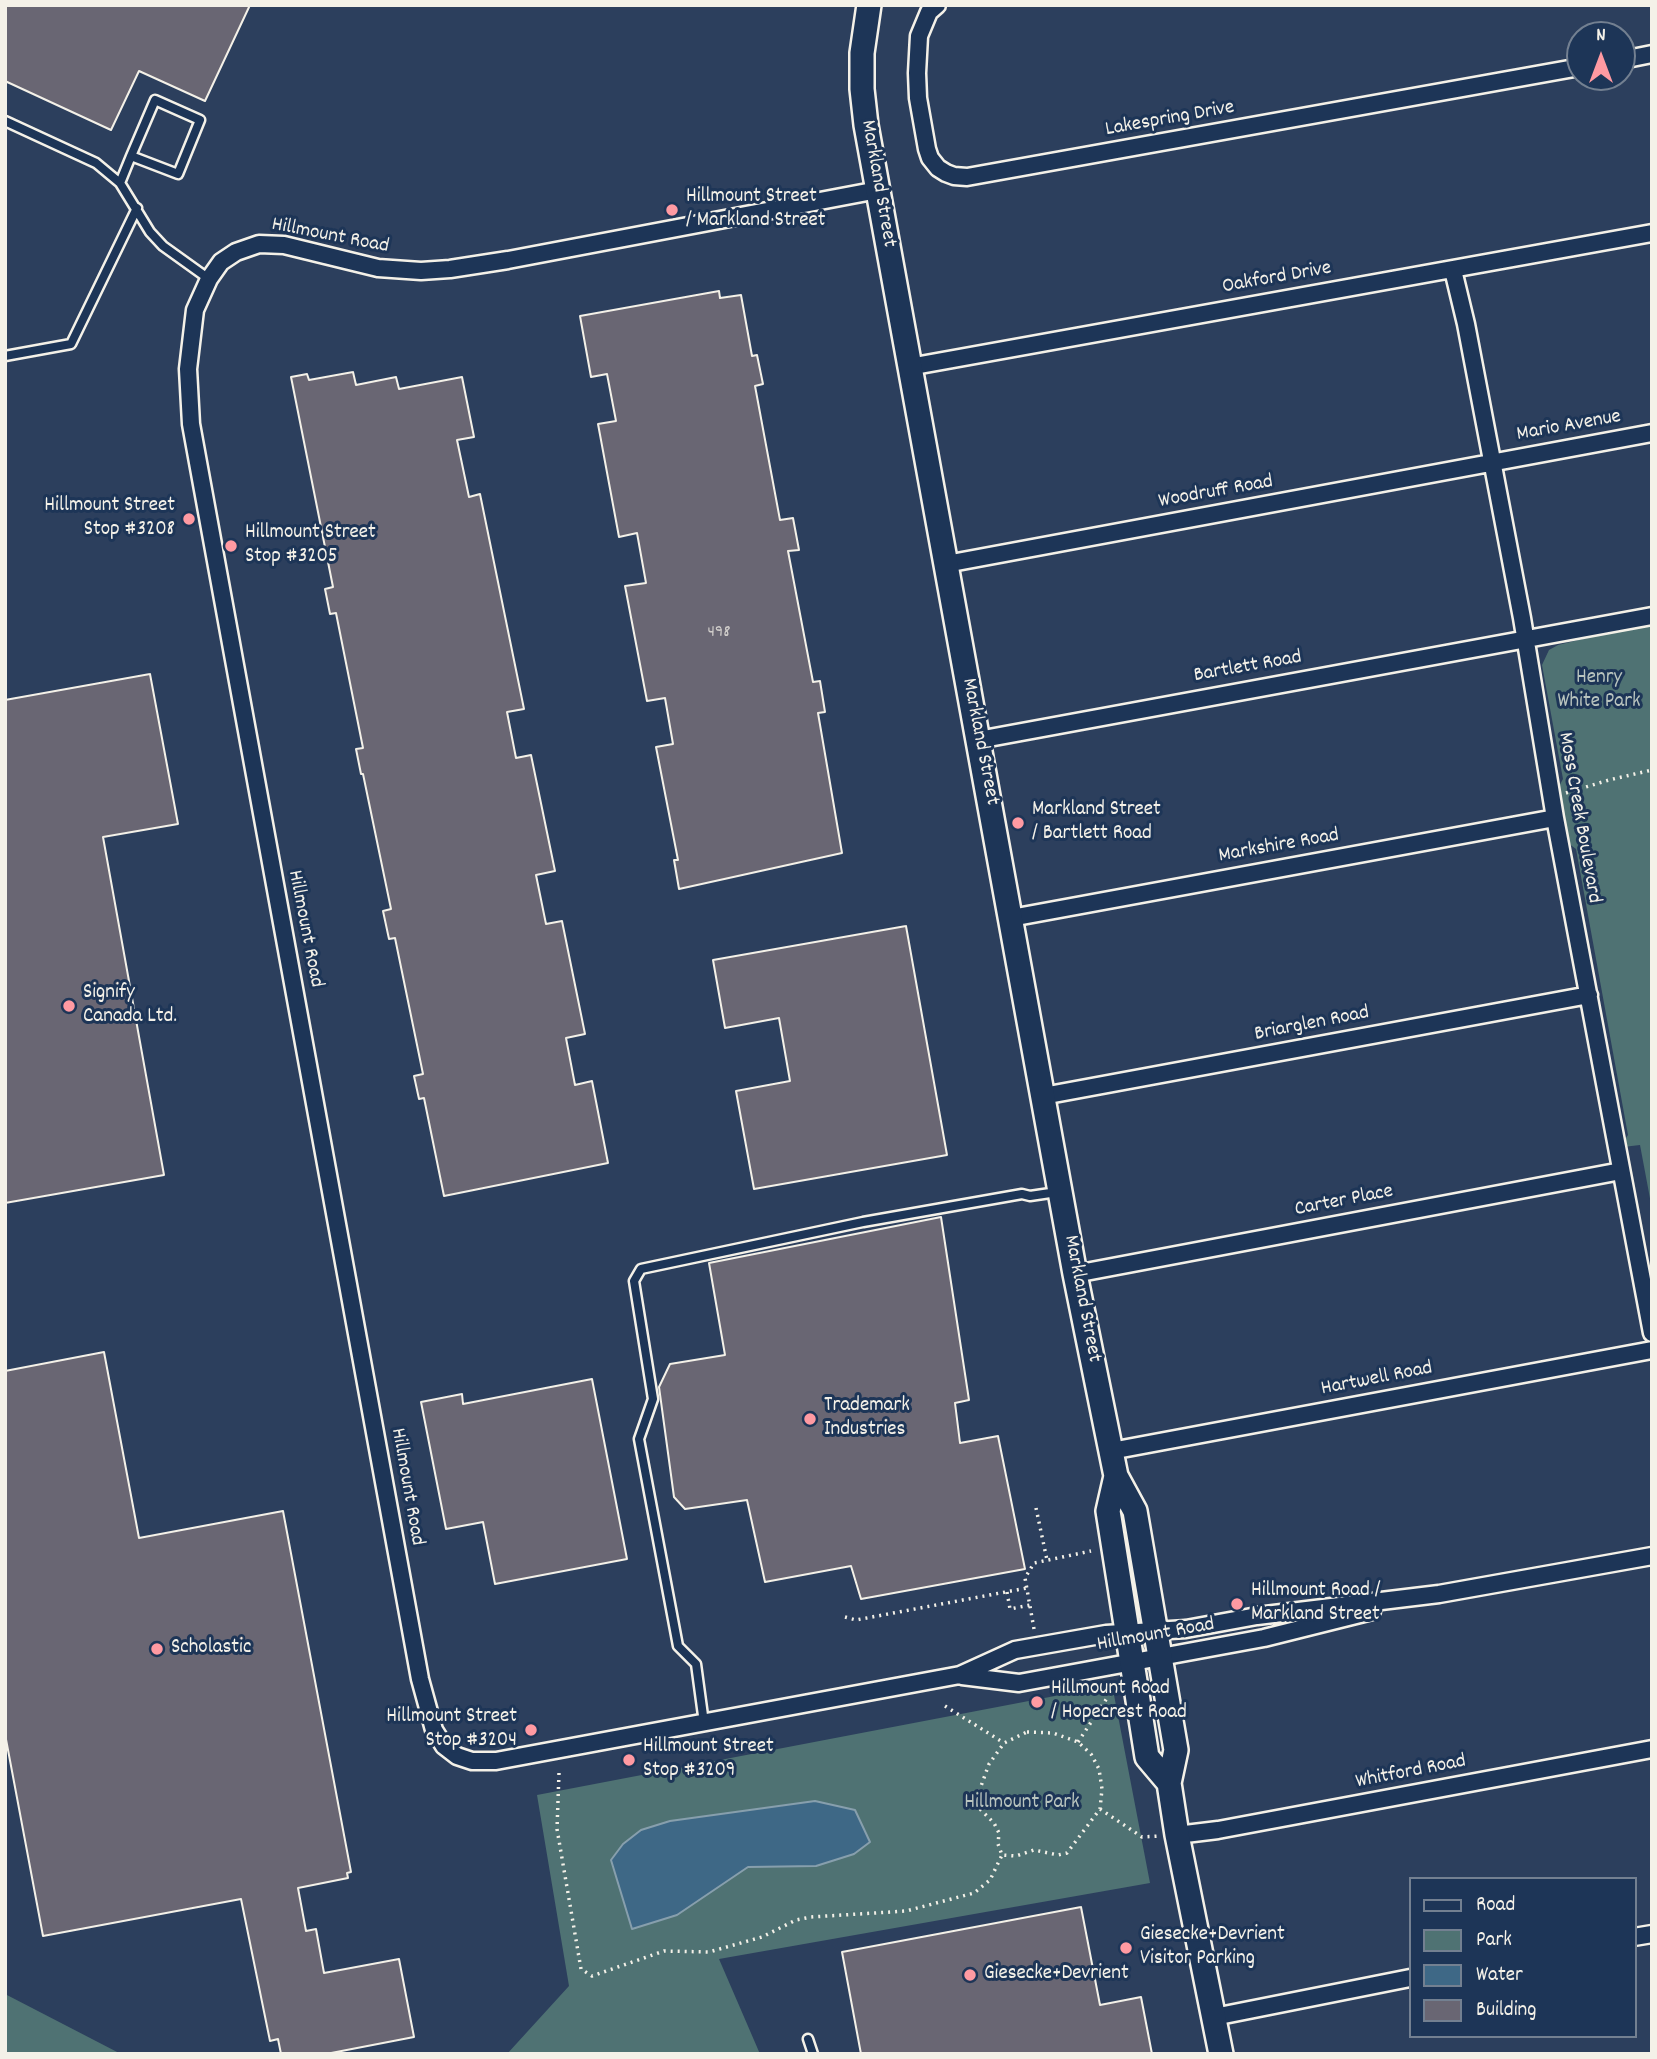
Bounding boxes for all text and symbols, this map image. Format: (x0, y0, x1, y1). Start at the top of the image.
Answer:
north arrow (1566, 21, 1636, 91)
text: N (1596, 23, 1606, 50)
street label: Lakespring Drive (1103, 96, 1237, 144)
street label: Markland Street (853, 118, 901, 250)
place label: Hillmount Street / Markland Street (686, 185, 826, 235)
marker: Hillmount Street / Markland Street (664, 202, 680, 218)
street label: Hillmount Road (269, 213, 391, 261)
street label: Oakford Drive (1221, 257, 1333, 301)
street label: Mario Avenue (1515, 405, 1623, 449)
street label: Woodruff Road (1157, 471, 1275, 515)
place label: Hillmount Street Stop #3208 (44, 494, 175, 544)
marker: Hillmount Street Stop #3208 (181, 511, 197, 527)
place label: Hillmount Street Stop #3205 (245, 521, 376, 571)
marker: Hillmount Street Stop #3205 (223, 538, 239, 554)
house number: 498 (708, 623, 730, 645)
street label: Bartlett Road (1192, 646, 1304, 690)
park label: Henry White Park (1557, 666, 1641, 716)
street label: Markland Street (954, 676, 1004, 808)
street label: Moss Creek Boulevard (1551, 731, 1605, 905)
place label: Markland Street / Bartlett Road (1032, 798, 1161, 848)
marker: Markland Street / Bartlett Road (1010, 815, 1026, 831)
street label: Markshire Road (1217, 824, 1341, 870)
street label: Hillmount Road (280, 868, 328, 990)
place label: Signify Canada Ltd. (83, 981, 177, 1031)
marker: Signify Canada Ltd. (61, 998, 77, 1014)
street label: Briarglen Road (1252, 1002, 1372, 1048)
street label: Carter Place (1293, 1180, 1395, 1224)
street label: Markland Street (1056, 1233, 1106, 1365)
street label: Hartwell Road (1319, 1357, 1435, 1403)
place label: Trademark Industries (824, 1394, 910, 1444)
marker: Trademark Industries (802, 1411, 818, 1427)
street label: Hillmount Road (383, 1426, 429, 1548)
place label: Hillmount Road / Markland Street (1251, 1579, 1381, 1629)
marker: Hillmount Road / Markland Street (1229, 1596, 1245, 1612)
street label: Hillmount Road (1095, 1613, 1217, 1659)
place label: Scholastic (171, 1636, 251, 1662)
marker: Scholastic (149, 1641, 165, 1657)
place label: Hillmount Road / Hopecrest Road (1051, 1677, 1187, 1727)
marker: Hillmount Road / Hopecrest Road (1029, 1694, 1045, 1710)
place label: Hillmount Street Stop #3204 (386, 1705, 517, 1755)
marker: Hillmount Street Stop #3204 (523, 1722, 539, 1738)
place label: Hillmount Street Stop #3209 (643, 1735, 774, 1785)
street label: Whitford Road (1354, 1750, 1468, 1796)
marker: Hillmount Street Stop #3209 (621, 1752, 637, 1768)
park label: Hillmount Park (964, 1791, 1080, 1817)
legend (1408, 1877, 1636, 2038)
text: Road (1476, 1891, 1515, 1921)
place label: Giesecke+Devrient Visitor Parking (1140, 1923, 1285, 1973)
text: Park (1476, 1926, 1512, 1956)
marker: Giesecke+Devrient Visitor Parking (1118, 1940, 1134, 1956)
text: Water (1476, 1961, 1523, 1991)
place label: Giesecke+Devrient (984, 1962, 1129, 1988)
marker: Giesecke+Devrient (962, 1967, 978, 1983)
text: Building (1476, 1996, 1536, 2026)

